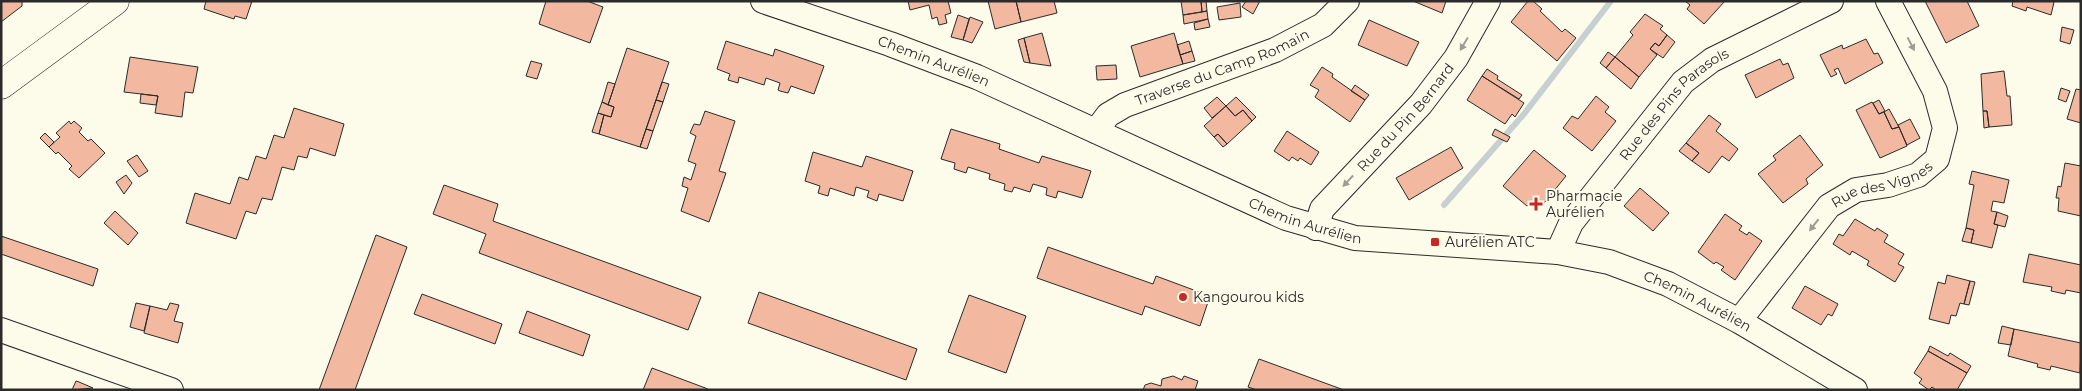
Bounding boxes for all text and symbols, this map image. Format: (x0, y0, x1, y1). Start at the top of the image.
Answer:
street label: Traverse du Camp Romain (1133, 25, 1312, 109)
street label: Chemin Aurélien (875, 32, 993, 91)
one-way arrow (1907, 37, 1915, 52)
one-way arrow (1460, 38, 1469, 51)
street label: Rue des Pins Parasols (1615, 44, 1732, 164)
street label: Rue du Pin Bernard (1353, 60, 1458, 175)
street label: Rue des Vignes (1828, 157, 1937, 212)
one-way arrow (1342, 174, 1354, 186)
place label: Pharmacie Aurélien (1546, 187, 1622, 221)
street label: Chemin Aurélien (1246, 193, 1362, 247)
marker: Pharmacie Aurélien (1530, 198, 1542, 210)
one-way arrow (1809, 218, 1819, 232)
place label: Aurélien ATC (1445, 233, 1535, 251)
marker: Aurélien ATC (1429, 236, 1441, 248)
street label: Chemin Aurélien (1641, 267, 1755, 335)
place label: Kangourou kids (1193, 288, 1304, 306)
marker: Kangourou kids (1177, 291, 1189, 303)

